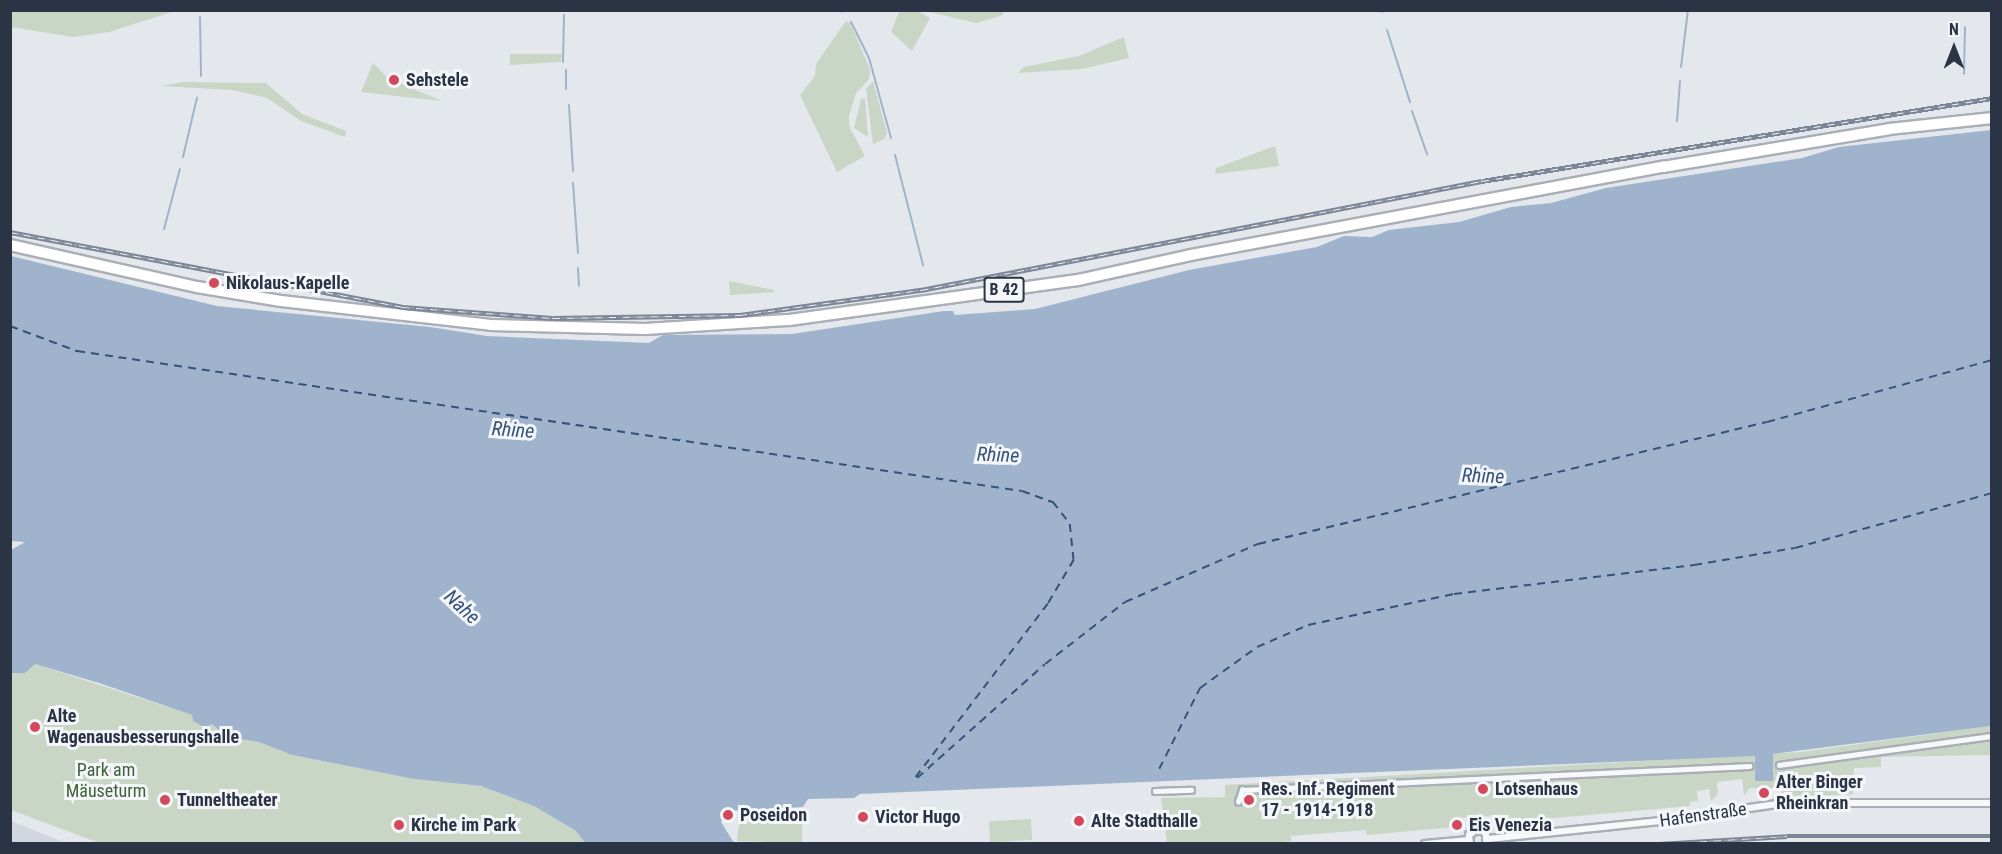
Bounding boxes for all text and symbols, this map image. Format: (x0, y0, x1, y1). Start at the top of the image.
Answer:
north arrow (1924, 18, 1984, 78)
text: N (1949, 20, 1959, 39)
place label: Sehstele (406, 69, 469, 91)
marker: Sehstele (387, 73, 401, 87)
place label: Nikolaus-Kapelle (226, 272, 349, 294)
marker: Nikolaus-Kapelle (207, 276, 221, 290)
road number: B 42 (983, 277, 1025, 303)
water label: Rhine (491, 417, 535, 443)
water label: Rhine (976, 442, 1020, 468)
water label: Rhine (1461, 463, 1505, 489)
water label: Nahe (439, 585, 485, 629)
place label: Alte Wagenausbesserungshalle (47, 706, 239, 748)
marker: Alte Wagenausbesserungshalle (28, 720, 42, 734)
park label: Park am Mäuseturm (66, 760, 146, 802)
place label: Alter Binger Rheinkran (1776, 772, 1863, 814)
place label: Lotsenhaus (1495, 778, 1578, 800)
place label: Res. Inf. Regiment 17 - 1914-1918 (1261, 779, 1395, 822)
marker: Lotsenhaus (1476, 782, 1490, 796)
marker: Alter Binger Rheinkran (1757, 786, 1771, 800)
place label: Tunneltheater (177, 789, 277, 811)
marker: Tunneltheater (158, 793, 172, 807)
marker: Res. Inf. Regiment 17 - 1914-1918 (1242, 793, 1256, 807)
street label: Hafenstraße (1658, 798, 1748, 832)
place label: Poseidon (740, 804, 807, 826)
place label: Victor Hugo (875, 806, 960, 828)
marker: Poseidon (721, 808, 735, 822)
marker: Victor Hugo (856, 810, 870, 824)
place label: Alte Stadthalle (1091, 810, 1198, 832)
place label: Kirche im Park (411, 814, 516, 836)
marker: Alte Stadthalle (1072, 814, 1086, 828)
place label: Eis Venezia (1469, 814, 1552, 836)
marker: Kirche im Park (392, 818, 406, 832)
marker: Eis Venezia (1450, 818, 1464, 832)

